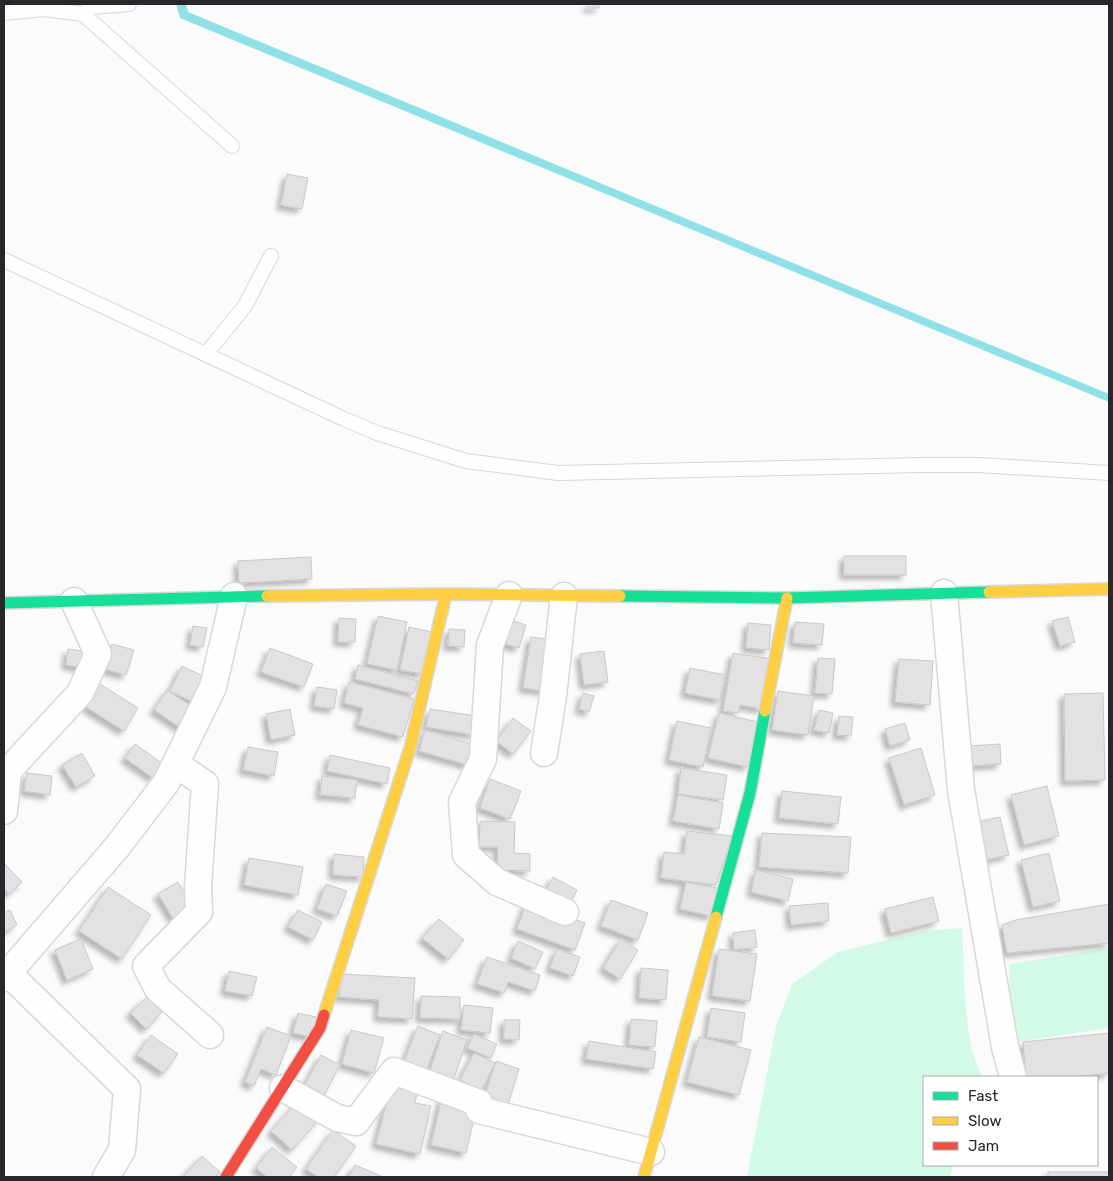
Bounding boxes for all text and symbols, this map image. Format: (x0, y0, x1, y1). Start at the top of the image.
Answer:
legend (923, 1076, 1098, 1166)
text: Fast (968, 1087, 998, 1105)
text: Slow (968, 1112, 1001, 1130)
text: Jam (968, 1137, 999, 1155)

